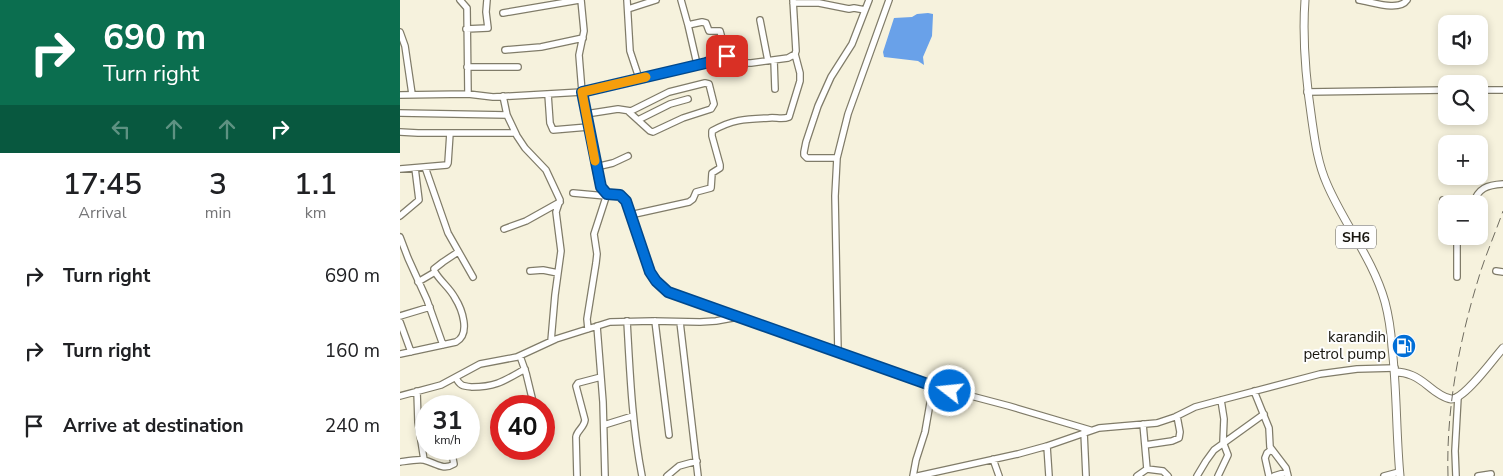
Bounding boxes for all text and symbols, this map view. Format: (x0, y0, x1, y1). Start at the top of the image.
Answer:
text: 690 m (103, 14, 206, 61)
map controls (1438, 15, 1488, 245)
button: sound (1438, 15, 1488, 65)
icon: right (20, 20, 85, 85)
pin (706, 35, 748, 77)
icon: arrive (713, 42, 741, 70)
text: Turn right (103, 59, 199, 89)
button: search (1438, 75, 1488, 125)
icon: left (107, 115, 135, 143)
icon: ahead (160, 115, 188, 143)
icon: ahead (213, 115, 241, 143)
icon: right (266, 115, 294, 143)
button: + (1438, 135, 1488, 185)
text: 17:45 (63, 164, 142, 205)
text: 3 (209, 164, 227, 205)
text: 1.1 (294, 164, 337, 205)
button: − (1438, 195, 1488, 245)
text: Arrival (78, 202, 126, 224)
text: min (205, 202, 231, 224)
text: km (305, 202, 326, 224)
road number: SH6 (1336, 226, 1376, 248)
icon: right (20, 262, 48, 290)
text: Turn right (63, 263, 150, 289)
text: 690 m (325, 263, 380, 289)
place label: karandih petrol pump (1303, 327, 1386, 364)
fuel station icon: karandih petrol pump (1391, 333, 1417, 359)
icon: right (20, 337, 48, 365)
text: Turn right (63, 338, 150, 364)
text: 160 m (325, 338, 380, 364)
position arrow (923, 364, 975, 416)
speed limit sign: 40 (490, 395, 555, 460)
text: 31 (432, 404, 463, 438)
icon: arrive (20, 412, 48, 440)
text: Arrive at destination (63, 413, 244, 439)
text: 240 m (325, 413, 380, 439)
text: km/h (434, 432, 461, 448)

